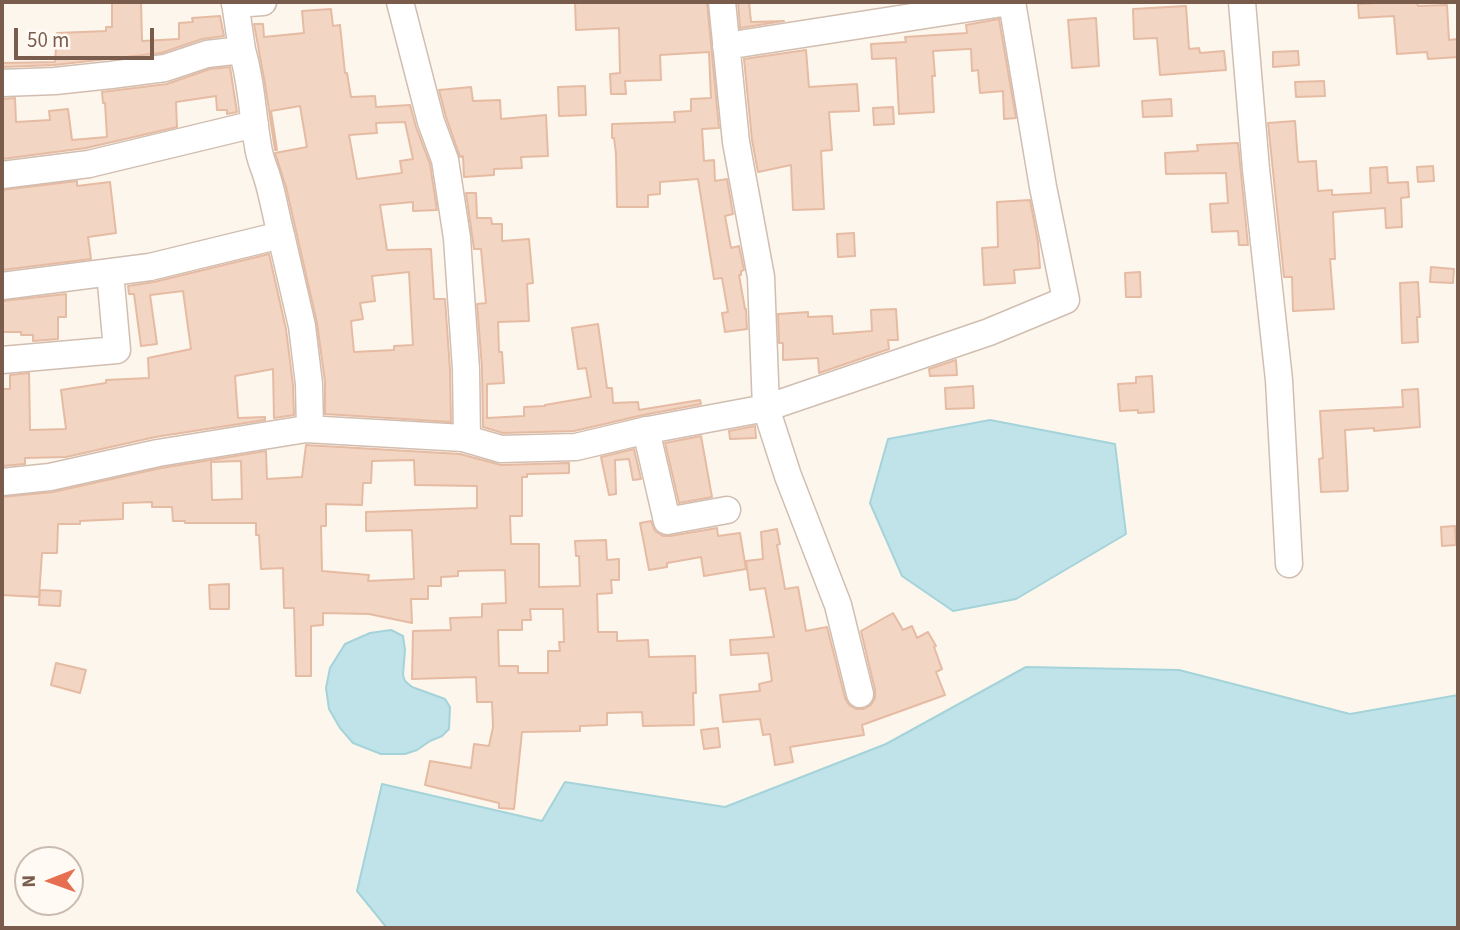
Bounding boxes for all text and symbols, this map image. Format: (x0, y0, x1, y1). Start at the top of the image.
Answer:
scale bar (18, 14, 158, 58)
text: 50 m (27, 25, 69, 55)
north arrow (14, 846, 84, 916)
text: N (16, 875, 43, 888)

